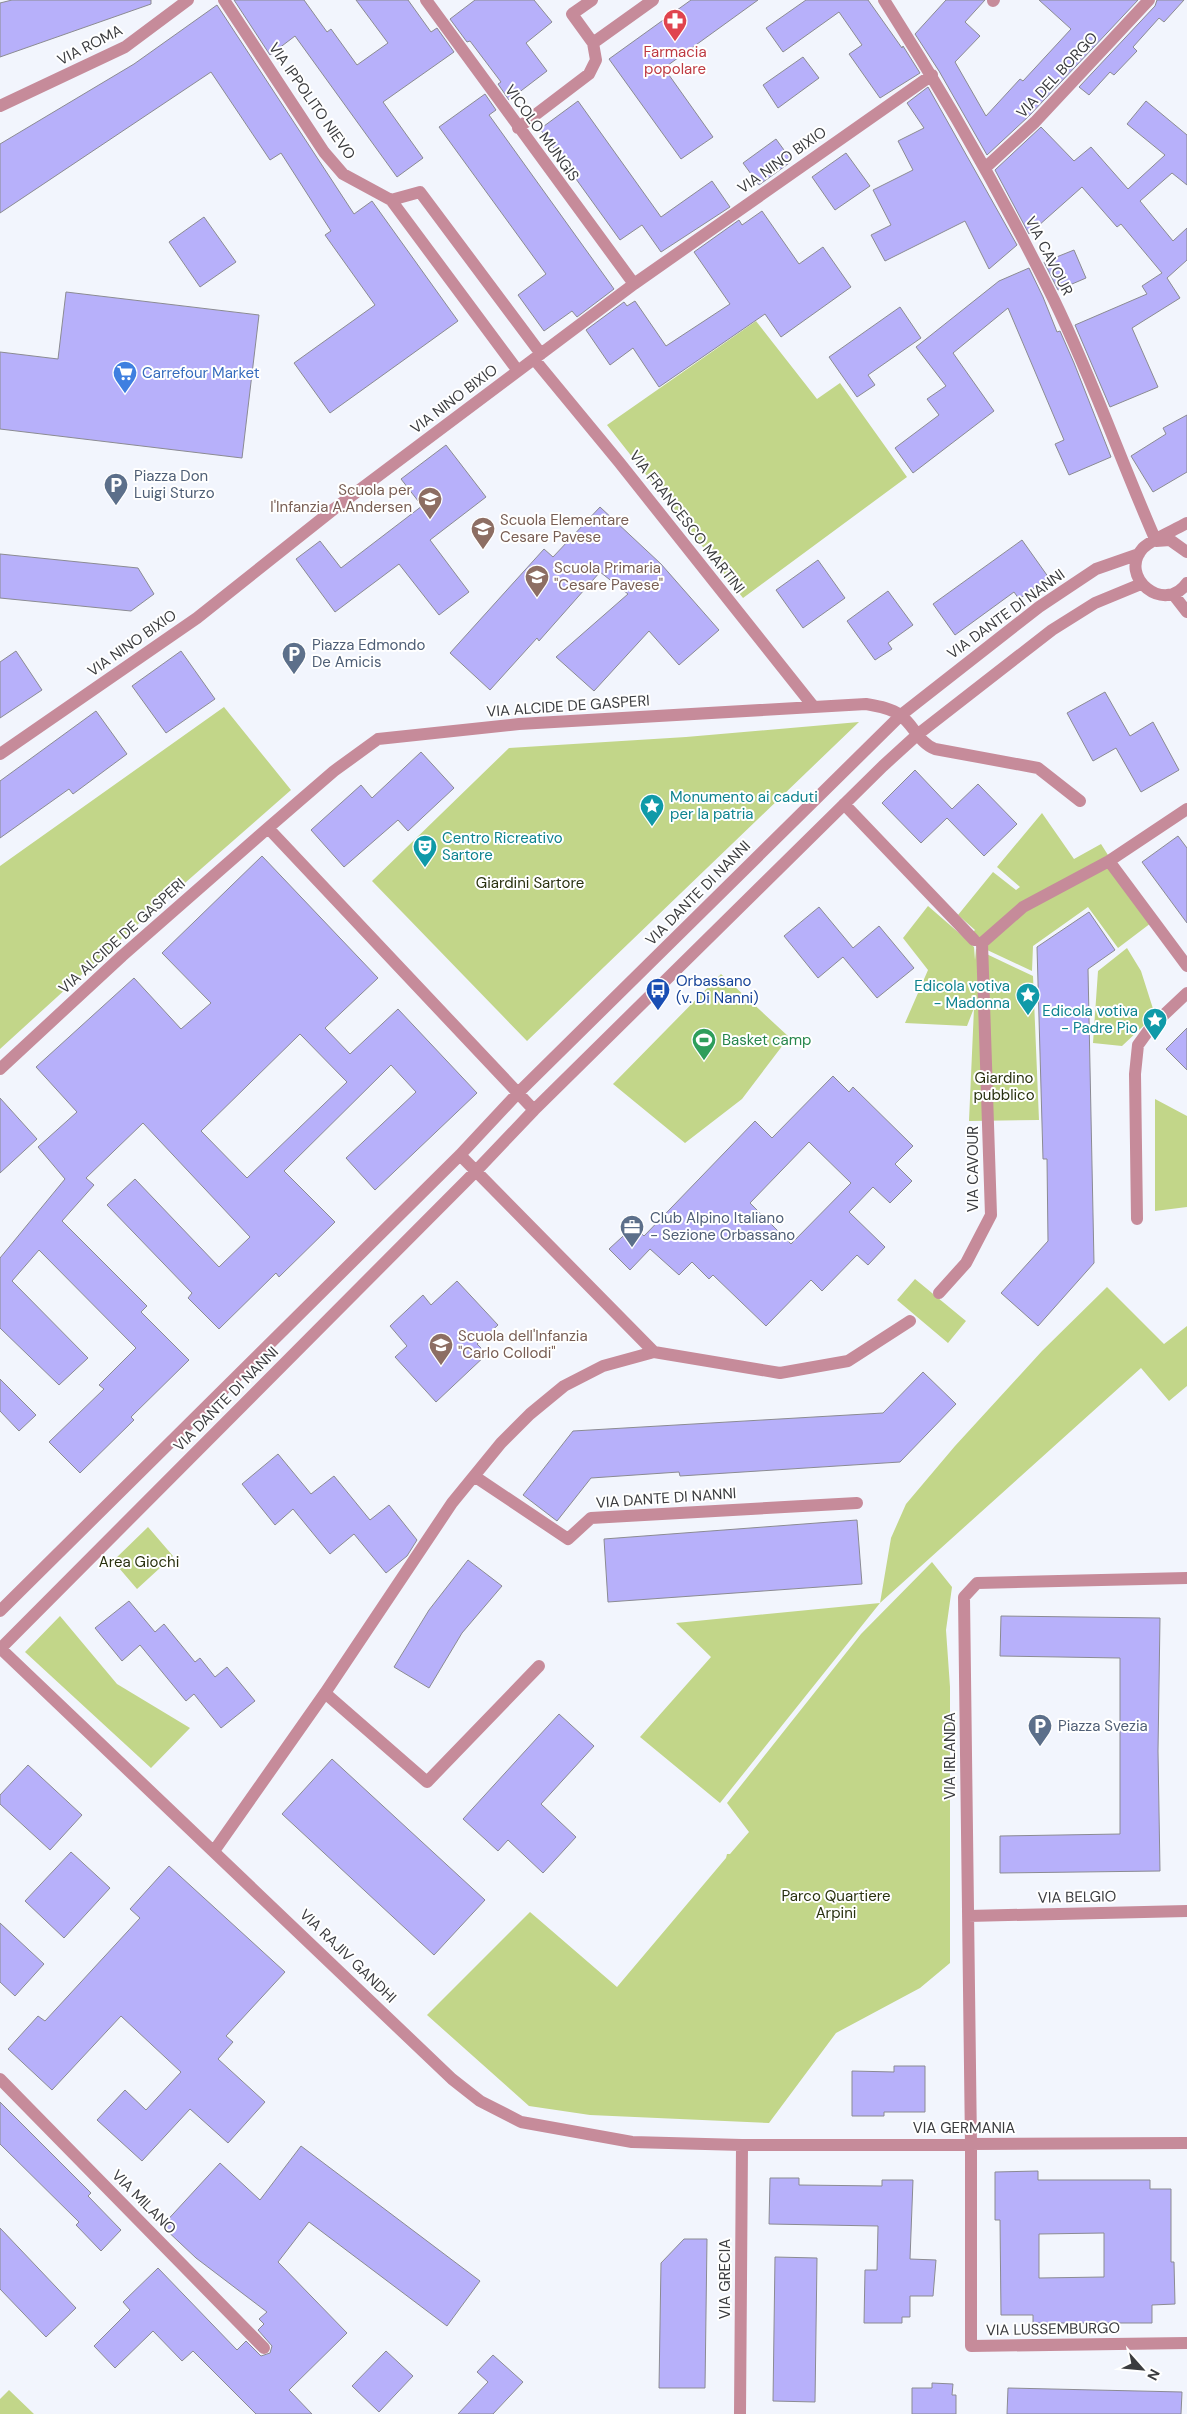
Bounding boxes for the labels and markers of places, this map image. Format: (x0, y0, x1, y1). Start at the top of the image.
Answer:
pharmacy icon: Farmacia popolare (662, 8, 688, 42)
place label: Farmacia popolare (643, 42, 707, 79)
supermarket icon: Carrefour Market (112, 360, 138, 394)
place label: Carrefour Market (142, 363, 260, 383)
place label: Piazza Don Luigi Sturzo (134, 466, 215, 503)
parking icon: Piazza Don Luigi Sturzo (103, 472, 129, 506)
place label: Scuola per l'Infanzia A.Andersen (270, 480, 412, 517)
school or university icon: Scuola per l'Infanzia A.Andersen (417, 486, 443, 520)
place label: Scuola Elementare Cesare Pavese (500, 510, 629, 547)
school or university icon: Scuola Elementare Cesare Pavese (470, 516, 496, 550)
place label: Scuola Primaria "Cesare Pavese" (554, 558, 663, 595)
school or university icon: Scuola Primaria "Cesare Pavese" (524, 564, 550, 598)
place label: Piazza Edmondo De Amicis (312, 635, 426, 672)
parking icon: Piazza Edmondo De Amicis (281, 641, 307, 675)
place label: Monumento ai caduti per la patria (670, 787, 818, 824)
place icon: Monumento ai caduti per la patria (639, 793, 665, 827)
place label: Centro Ricreativo Sartore (442, 828, 563, 865)
theatre icon: Centro Ricreativo Sartore (412, 834, 438, 868)
place label: Orbassano (v. Di Nanni) (676, 971, 759, 1008)
place label: Edicola votiva - Madonna (914, 976, 1010, 1013)
bus stop icon: Orbassano (v. Di Nanni) (645, 977, 671, 1011)
place icon: Edicola votiva - Madonna (1015, 982, 1041, 1016)
place label: Edicola votiva - Padre Pio (1042, 1001, 1138, 1038)
place icon: Edicola votiva - Padre Pio (1142, 1007, 1168, 1041)
sports icon: Basket camp (691, 1027, 717, 1061)
place label: Basket camp (722, 1030, 811, 1050)
place label: Club Alpino Italiano - Sezione Orbassano (650, 1208, 795, 1245)
office icon: Club Alpino Italiano - Sezione Orbassano (619, 1214, 645, 1248)
place label: Scuola dell'Infanzia "Carlo Collodi" (458, 1326, 588, 1363)
school or university icon: Scuola dell'Infanzia "Carlo Collodi" (428, 1332, 454, 1366)
parking icon: Piazza Svezia (1027, 1713, 1053, 1747)
place label: Piazza Svezia (1058, 1716, 1148, 1736)

